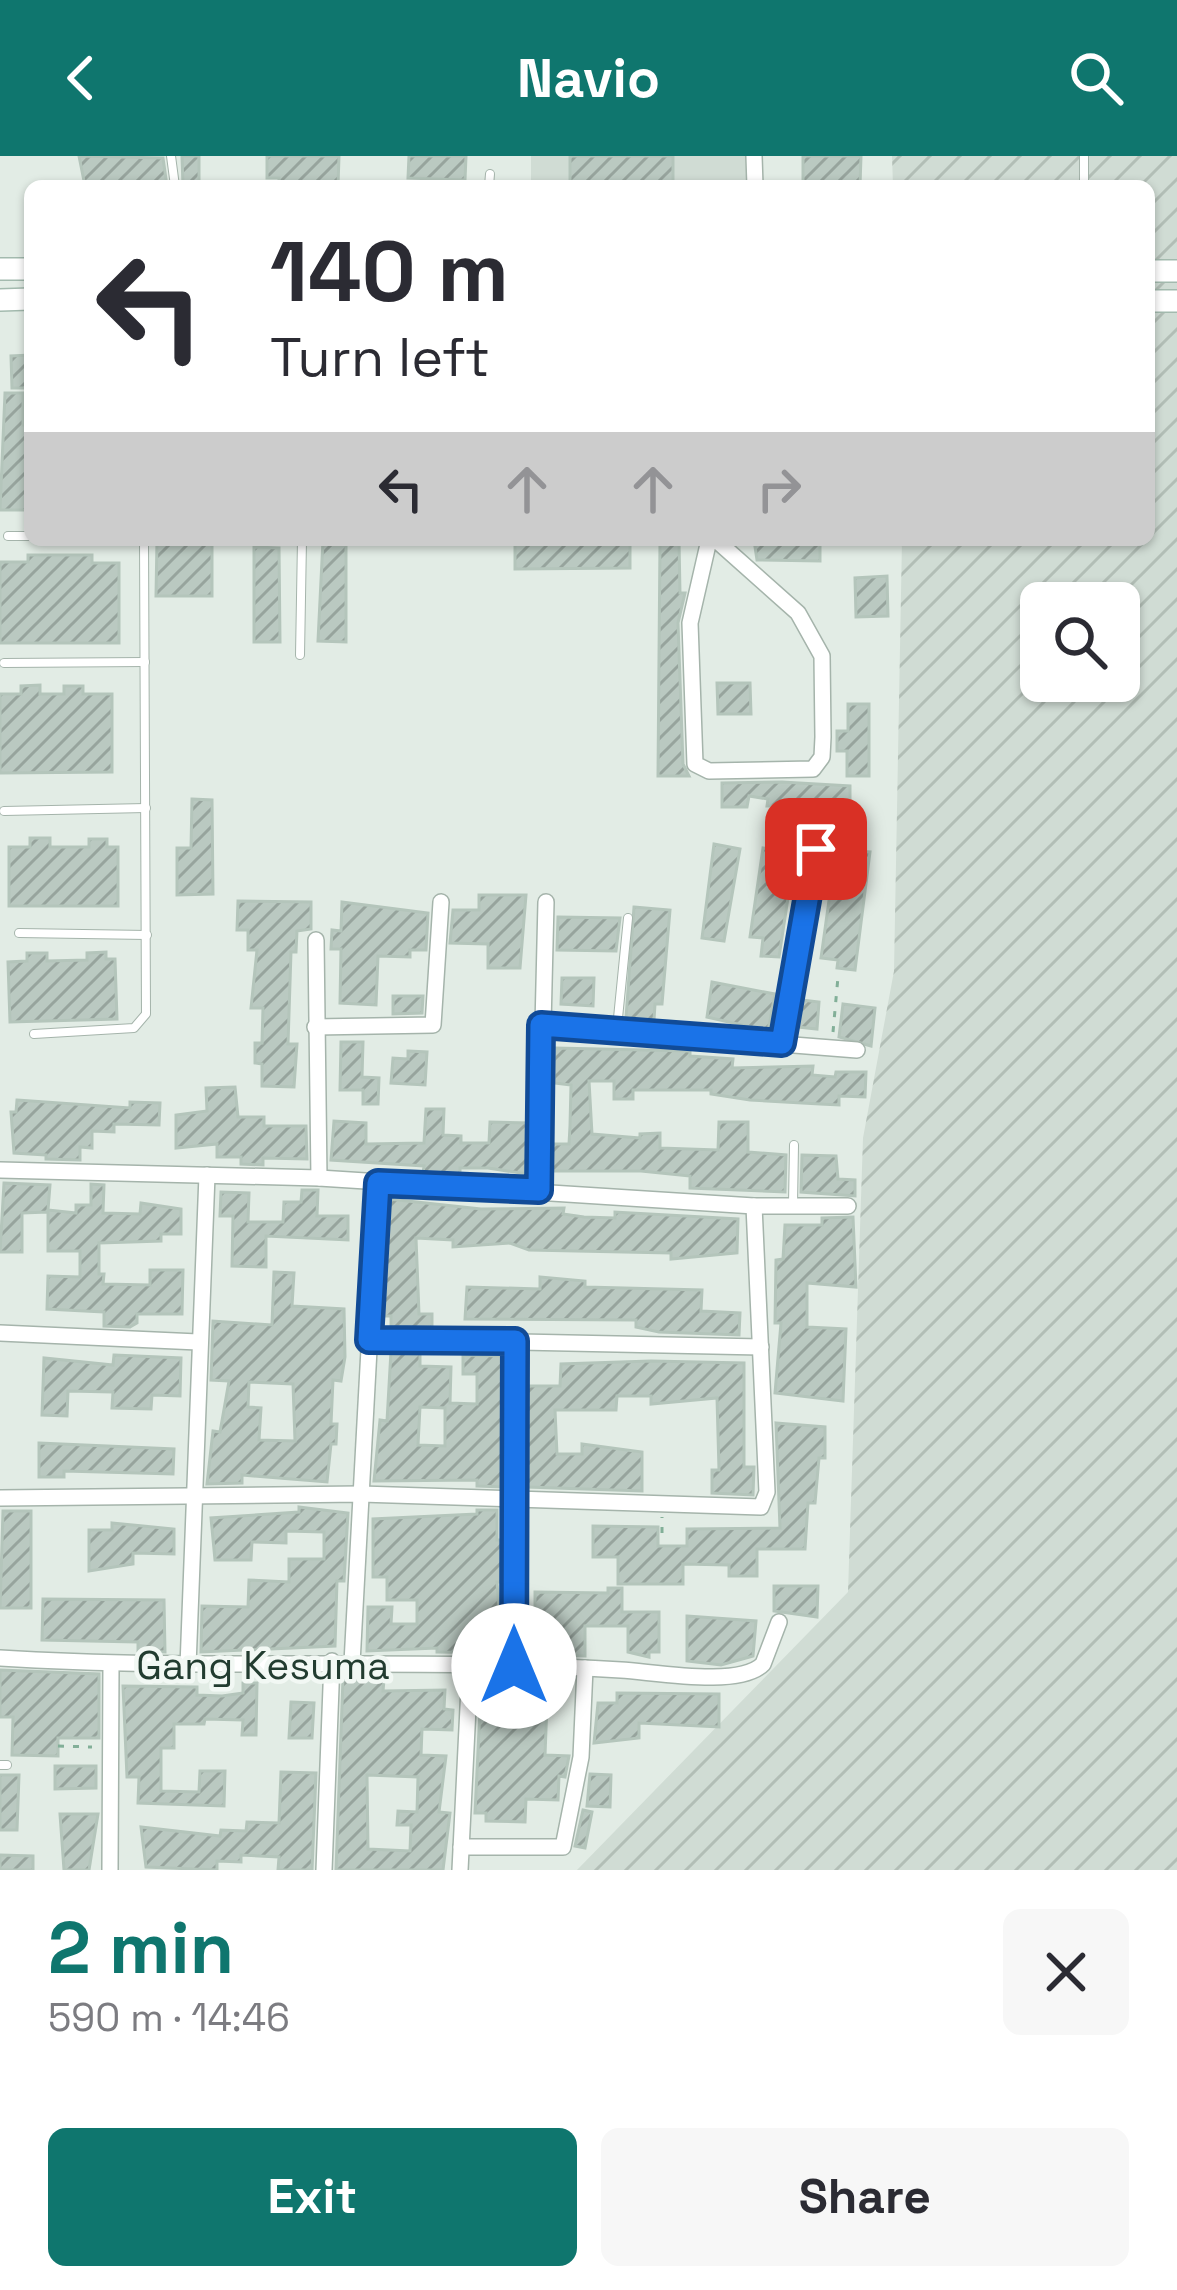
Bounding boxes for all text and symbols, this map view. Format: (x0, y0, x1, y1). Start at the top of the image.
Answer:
text: Navio (517, 44, 660, 113)
icon: back (48, 45, 114, 111)
icon: search (1063, 45, 1129, 111)
text: 140 m (270, 218, 509, 326)
icon: left (72, 228, 228, 384)
text: Turn left (270, 323, 490, 392)
icon: left (368, 456, 434, 522)
icon: ahead (494, 456, 560, 522)
icon: ahead (620, 456, 686, 522)
icon: right (746, 456, 812, 522)
map controls (1020, 582, 1140, 702)
button: search (1020, 582, 1140, 702)
pin (765, 798, 867, 900)
icon: arrive (783, 816, 849, 882)
position arrow (451, 1603, 577, 1729)
street label: Gang Kesuma (136, 1641, 390, 1690)
text: 2 min (48, 1902, 234, 1994)
button: close (1003, 1909, 1129, 2035)
text: 590 m · 14:46 (48, 1993, 290, 2042)
button: Exit (48, 2128, 577, 2266)
button: Share (601, 2128, 1129, 2266)

